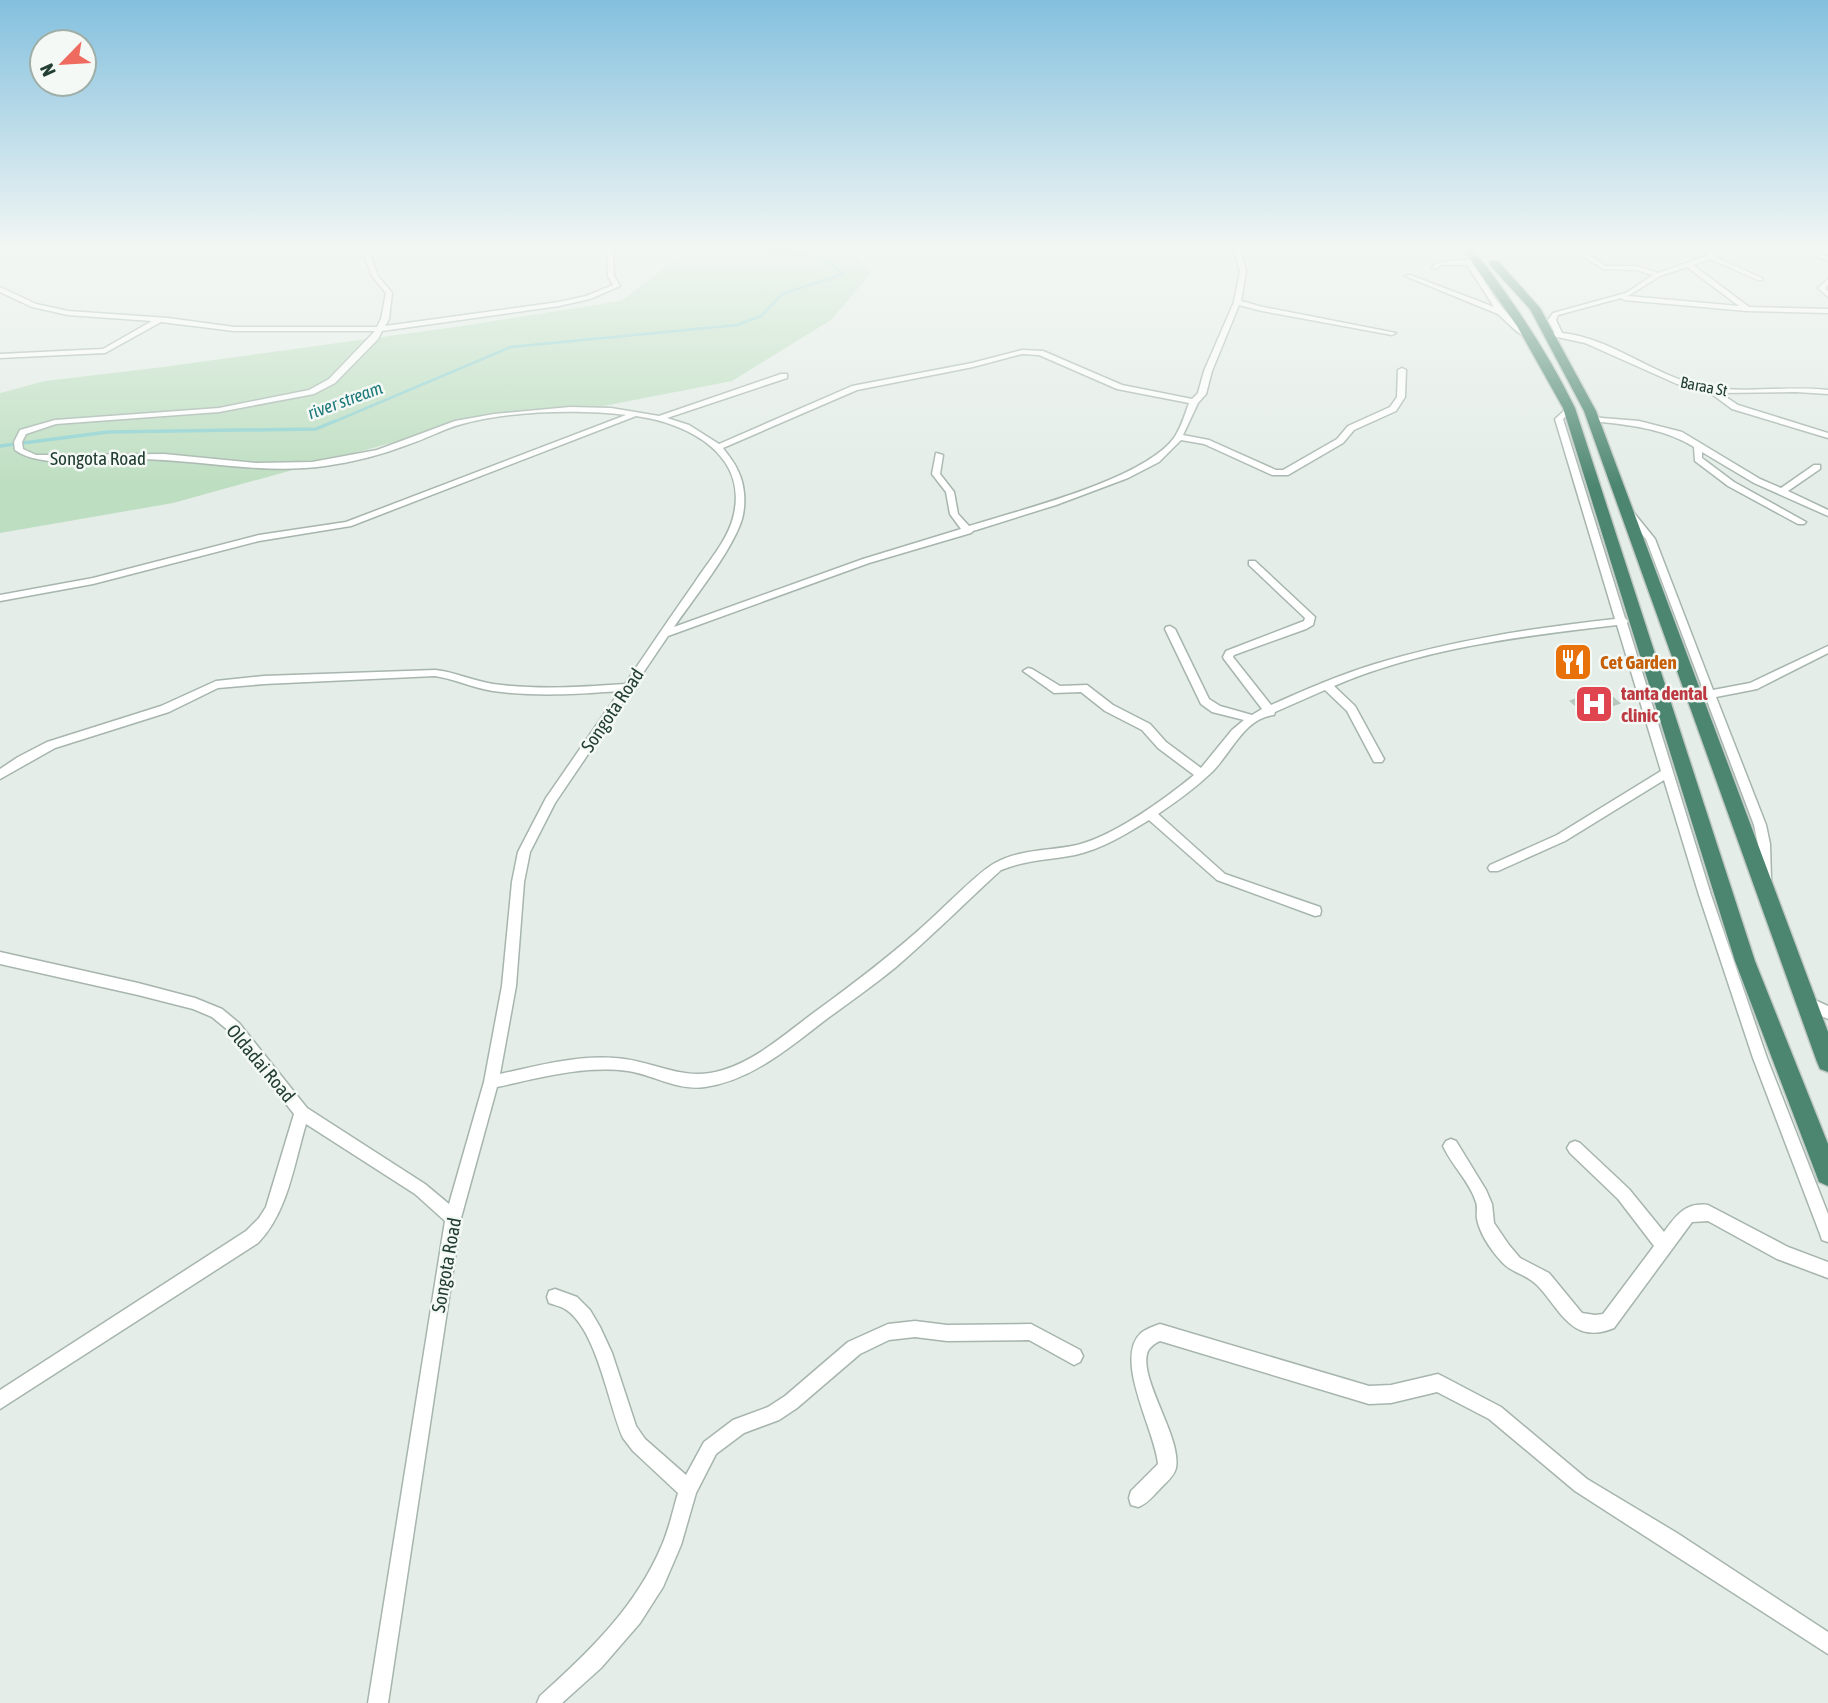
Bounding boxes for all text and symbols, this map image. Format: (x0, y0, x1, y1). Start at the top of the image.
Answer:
north arrow (28, 28, 98, 98)
text: N (35, 60, 60, 80)
street label: Baraa St (1679, 373, 1730, 399)
water label: river stream (305, 377, 385, 423)
street label: Songota Road (50, 447, 146, 469)
restaurant icon: Cet Garden (1552, 641, 1594, 683)
place label: Cet Garden (1600, 651, 1677, 673)
street label: Songota Road (576, 664, 648, 756)
place label: tanta dental clinic (1620, 682, 1709, 726)
hospital icon: tanta dental clinic (1573, 683, 1615, 725)
street label: Oldadai Road (222, 1020, 300, 1106)
street label: Songota Road (427, 1216, 465, 1314)

